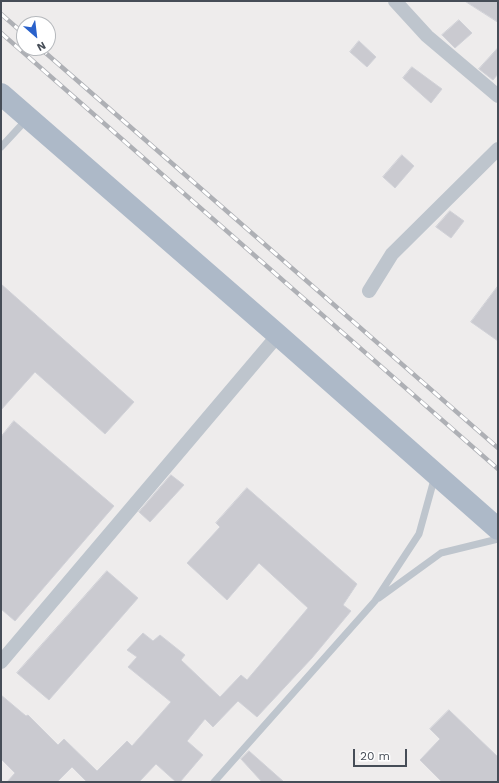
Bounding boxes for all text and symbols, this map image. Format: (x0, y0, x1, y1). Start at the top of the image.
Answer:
north arrow (16, 16, 56, 56)
text: N (35, 39, 48, 54)
scale bar (355, 741, 409, 767)
text: 20 m (360, 749, 390, 763)

